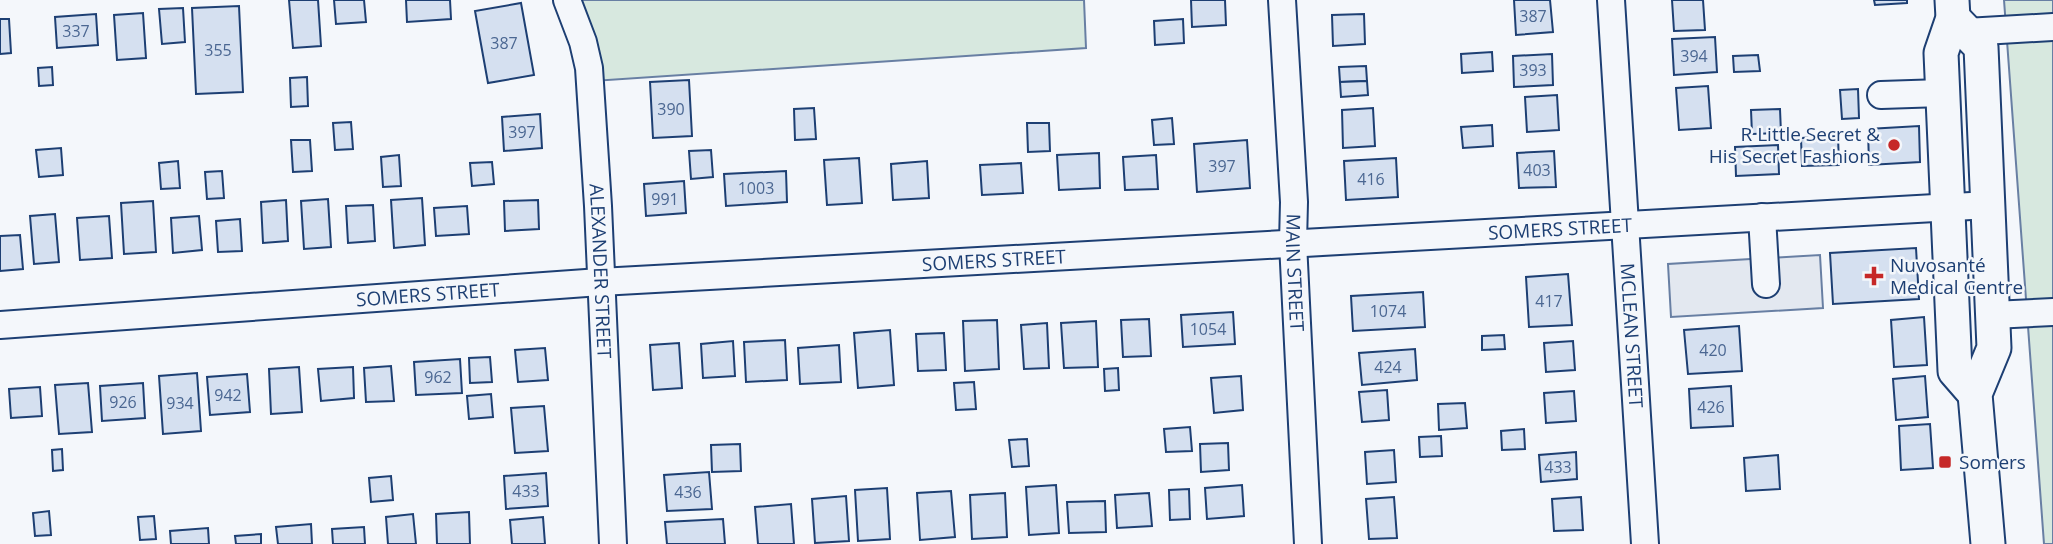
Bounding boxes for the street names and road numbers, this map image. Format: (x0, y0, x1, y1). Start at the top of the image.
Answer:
street label: ALEXANDER STREET (584, 183, 618, 360)
street label: SOMERS STREET (1487, 212, 1633, 246)
street label: MAIN STREET (1280, 213, 1310, 333)
street label: SOMERS STREET (921, 243, 1067, 277)
street label: MCLEAN STREET (1614, 262, 1649, 409)
street label: SOMERS STREET (355, 276, 501, 312)

